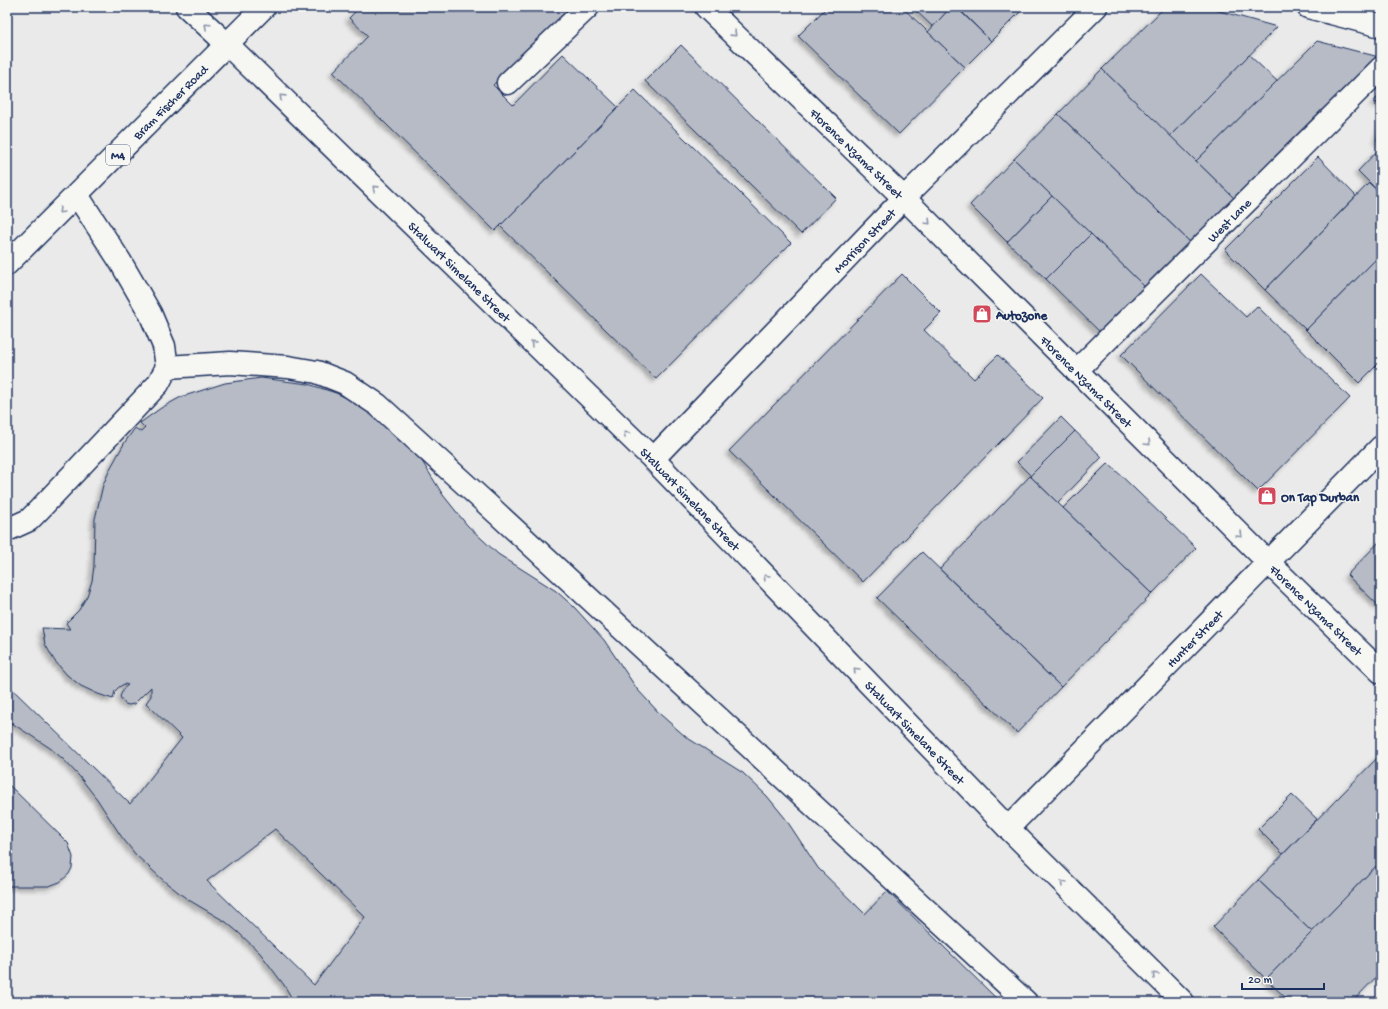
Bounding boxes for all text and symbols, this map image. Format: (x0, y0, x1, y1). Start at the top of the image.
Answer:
one-way arrow (204, 23, 212, 31)
one-way arrow (729, 29, 737, 37)
street label: Bram Fischer Road (130, 62, 213, 144)
one-way arrow (279, 95, 287, 102)
street label: Florence Nzama Street (805, 106, 906, 204)
road number: M4 (106, 145, 130, 165)
one-way arrow (372, 185, 380, 193)
street label: West Lane (1205, 196, 1256, 246)
street label: Morrison Street (831, 205, 901, 277)
one-way arrow (58, 206, 66, 214)
one-way arrow (923, 217, 931, 225)
street label: Stalwart Simelane Street (404, 220, 514, 327)
shop icon: Autozone (971, 303, 993, 325)
place label: Autozone (995, 309, 1048, 324)
street label: Florence Nzama Street (1036, 333, 1136, 433)
one-way arrow (530, 340, 538, 348)
one-way arrow (623, 431, 631, 438)
one-way arrow (1143, 438, 1151, 446)
street label: Stalwart Simelane Street (636, 446, 743, 556)
shop icon: On Tap Durban (1256, 485, 1278, 507)
place label: On Tap Durban (1281, 491, 1360, 507)
one-way arrow (1235, 530, 1243, 537)
street label: Florence Nzama Street (1265, 562, 1366, 661)
one-way arrow (763, 574, 771, 582)
street label: Hunter Street (1165, 607, 1228, 671)
one-way arrow (854, 668, 861, 675)
street label: Stalwart Simelane Street (861, 679, 968, 790)
one-way arrow (1060, 880, 1068, 888)
scale bar (1242, 965, 1324, 991)
one-way arrow (1152, 972, 1160, 979)
text: 20 m (1248, 974, 1273, 988)

